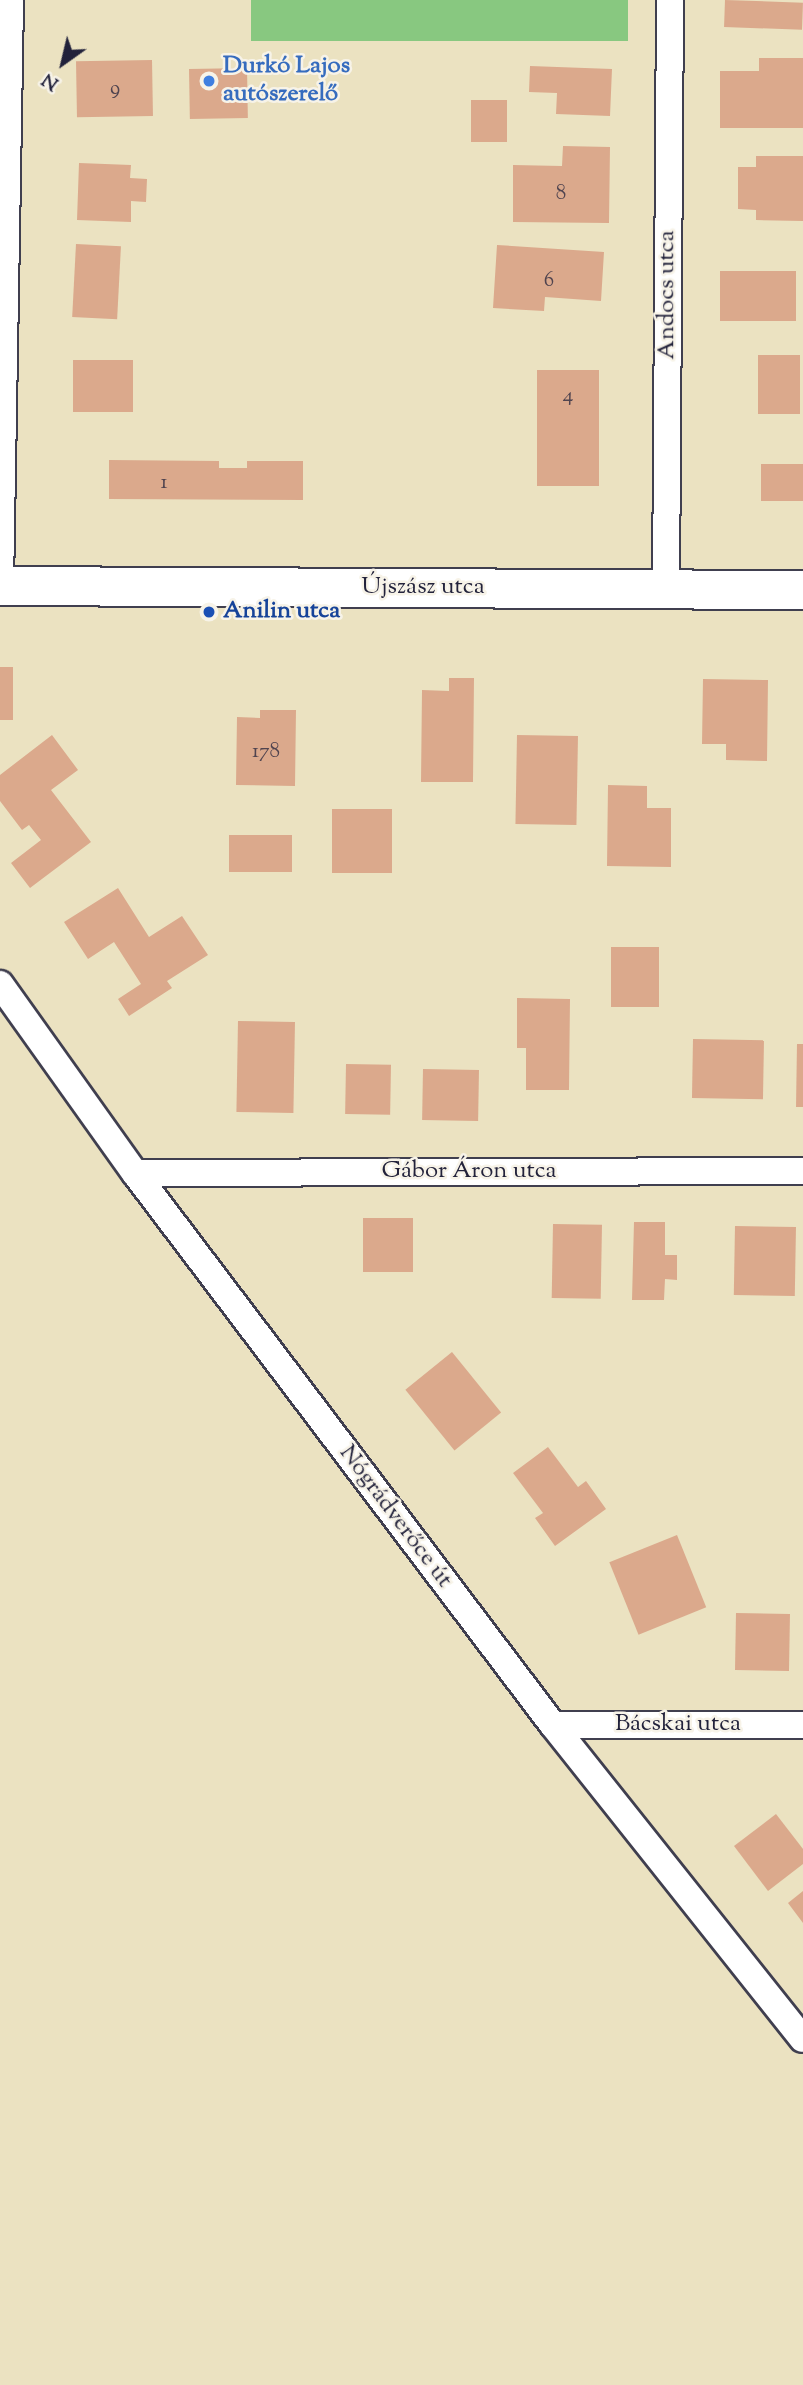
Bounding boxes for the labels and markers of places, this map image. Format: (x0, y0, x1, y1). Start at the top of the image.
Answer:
place label: Durkó Lajos autószerelő (223, 53, 350, 109)
marker: Durkó Lajos autószerelő (201, 73, 217, 89)
place label: Anilin utca (223, 598, 340, 626)
marker: Anilin utca (201, 604, 217, 620)

